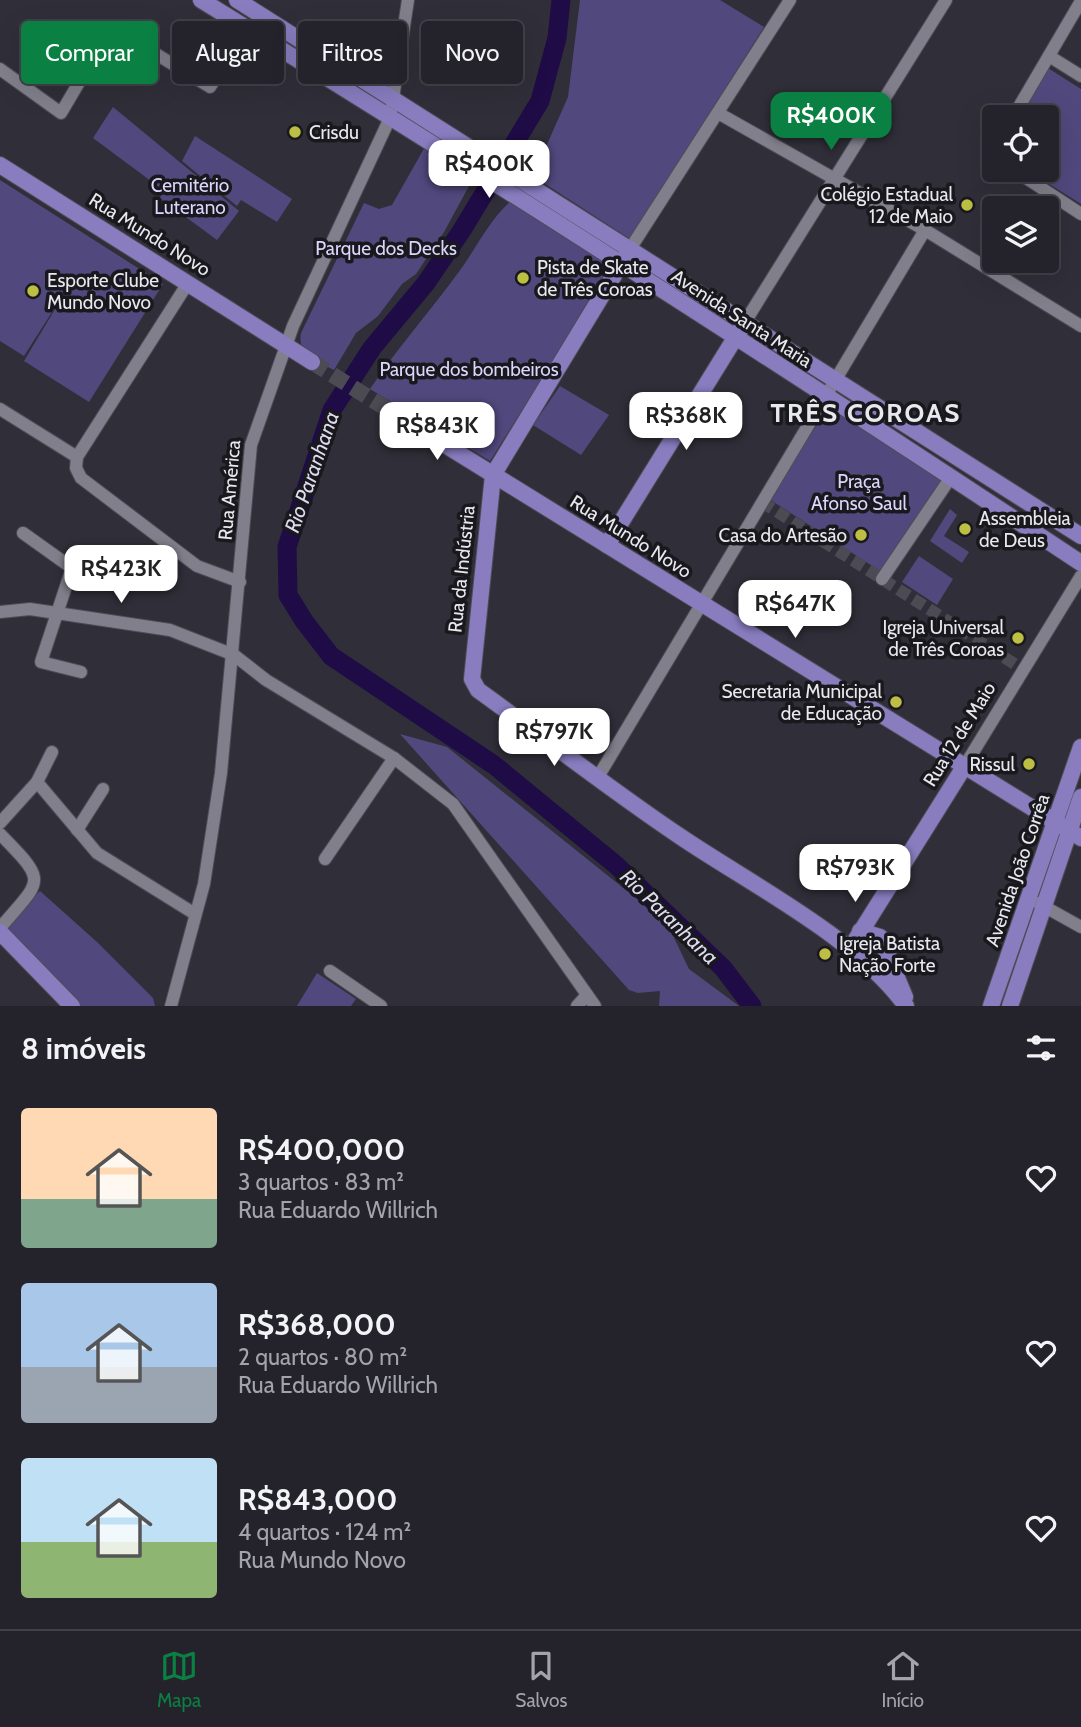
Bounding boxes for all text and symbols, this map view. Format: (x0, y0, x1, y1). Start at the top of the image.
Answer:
chip: Comprar (21, 21, 158, 84)
chip: Alugar (172, 21, 284, 84)
chip: Filtros (298, 21, 407, 84)
chip: Novo (421, 21, 523, 84)
pin: R$400K (774, 92, 888, 152)
text: R$400K (787, 101, 875, 129)
map controls (982, 105, 1059, 273)
button: locate (982, 105, 1059, 182)
place label: Crisdu (309, 121, 359, 144)
marker: Crisdu (287, 124, 303, 140)
pin: R$400K (432, 140, 546, 200)
text: R$400K (445, 149, 533, 177)
park label: Cemitério Luterano (151, 174, 229, 219)
place label: Colégio Estadual 12 de Maio (820, 183, 954, 228)
street label: Rua Mundo Novo (85, 188, 215, 281)
button: layers (982, 196, 1059, 273)
marker: Colégio Estadual 12 de Maio (959, 197, 975, 213)
park label: Parque dos Decks (315, 237, 457, 260)
place label: Pista de Skate de Três Coroas (537, 256, 653, 301)
street label: Avenida Santa Maria (667, 264, 816, 372)
place label: Esporte Clube Mundo Novo (47, 269, 159, 314)
marker: Pista de Skate de Três Coroas (515, 270, 531, 286)
marker: Esporte Clube Mundo Novo (25, 283, 41, 299)
park label: Parque dos bombeiros (379, 358, 559, 381)
pin: R$368K (629, 392, 743, 452)
district label: TRÊS COROAS (771, 397, 961, 429)
text: R$368K (645, 401, 727, 429)
pin: R$843K (380, 402, 494, 462)
water label: Rio Paranhana (279, 408, 344, 536)
text: R$843K (396, 411, 478, 439)
street label: Rua América (214, 439, 245, 541)
park label: Praça Afonso Saul (811, 470, 907, 515)
street label: Rua Mundo Novo (566, 490, 696, 583)
street label: Rua da Indústria (443, 504, 480, 634)
place label: Assembleia de Deus (979, 507, 1071, 552)
marker: Assembleia de Deus (957, 521, 973, 537)
place label: Casa do Artesão (718, 524, 847, 547)
marker: Casa do Artesão (853, 527, 869, 543)
pin: R$423K (64, 546, 178, 605)
text: R$423K (80, 554, 162, 582)
pin: R$647K (738, 580, 852, 640)
text: R$647K (754, 589, 836, 617)
place label: Igreja Universal de Três Coroas (883, 616, 1005, 661)
marker: Igreja Universal de Três Coroas (1010, 630, 1026, 646)
street label: Rua 12 de Maio (918, 678, 1001, 791)
place label: Secretaria Municipal de Educação (721, 680, 883, 725)
marker: Secretaria Municipal de Educação (888, 694, 904, 710)
pin: R$797K (497, 708, 611, 768)
text: R$797K (515, 717, 593, 745)
place label: Rissul (969, 753, 1016, 776)
marker: Rissul (1021, 756, 1037, 772)
street label: Avenida João Corrêa (981, 791, 1054, 950)
pin: R$793K (798, 844, 912, 904)
text: R$793K (815, 853, 895, 881)
water label: Rio Paranhana (615, 864, 723, 969)
place label: Igreja Batista Nação Forte (839, 932, 940, 977)
marker: Igreja Batista Nação Forte (817, 946, 833, 962)
icon: filters (1022, 1029, 1060, 1067)
text: 8 imóveis (21, 1030, 146, 1067)
text: R$400,000 (238, 1131, 405, 1168)
icon: home (77, 1136, 161, 1220)
icon: heart (1022, 1159, 1060, 1197)
text: 3 quartos · 83 m² (238, 1168, 404, 1196)
text: Rua Eduardo Willrich (238, 1196, 438, 1224)
text: R$368,000 (238, 1306, 396, 1343)
icon: home (77, 1311, 161, 1395)
icon: heart (1022, 1334, 1060, 1372)
text: 2 quartos · 80 m² (238, 1343, 407, 1371)
text: Rua Eduardo Willrich (238, 1371, 438, 1399)
text: R$843,000 (238, 1481, 397, 1518)
icon: home (77, 1486, 161, 1570)
icon: heart (1022, 1509, 1060, 1547)
text: 4 quartos · 124 m² (238, 1518, 411, 1546)
text: Rua Mundo Novo (238, 1546, 406, 1574)
tab: Mapa (157, 1647, 201, 1712)
tab: Salvos (515, 1647, 567, 1712)
tab: Início (881, 1647, 924, 1712)

